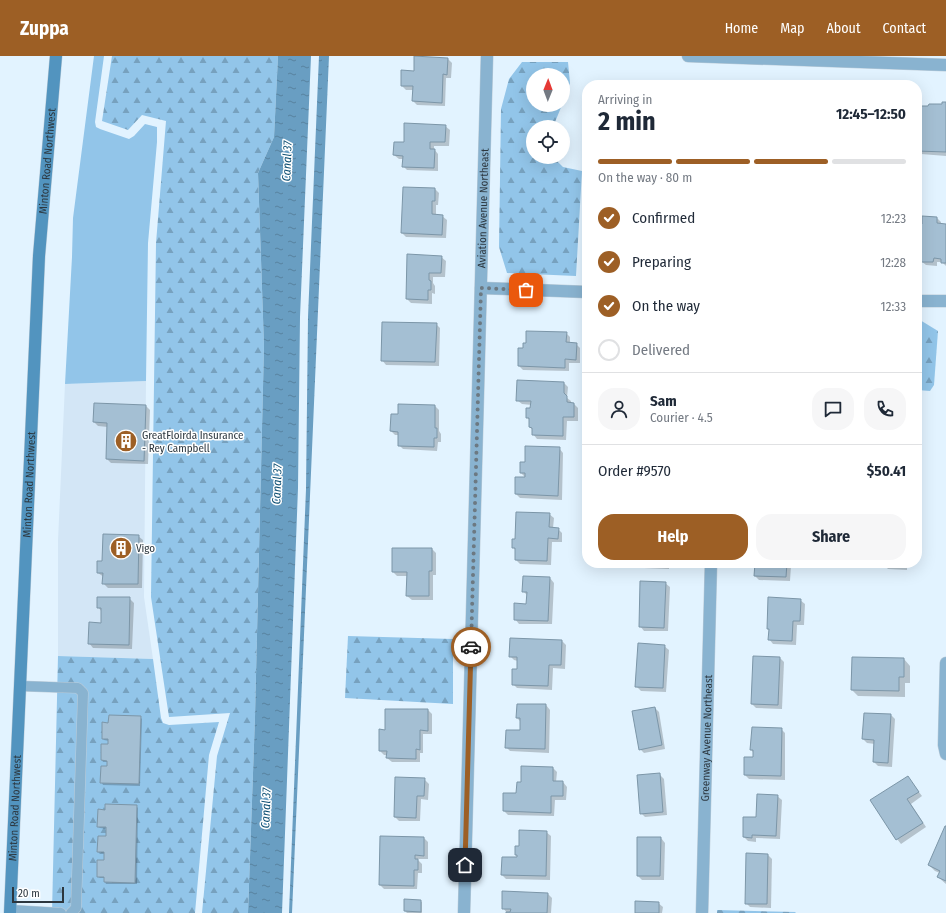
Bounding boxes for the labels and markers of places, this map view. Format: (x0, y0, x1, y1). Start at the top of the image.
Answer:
pin (509, 273, 543, 307)
building icon: GreatFloirda Insurance - Rey Campbell (113, 428, 139, 454)
place label: GreatFloirda Insurance - Rey Campbell (142, 429, 243, 455)
building icon: Vigo (108, 535, 134, 561)
place label: Vigo (136, 542, 155, 555)
pin (448, 848, 482, 882)

